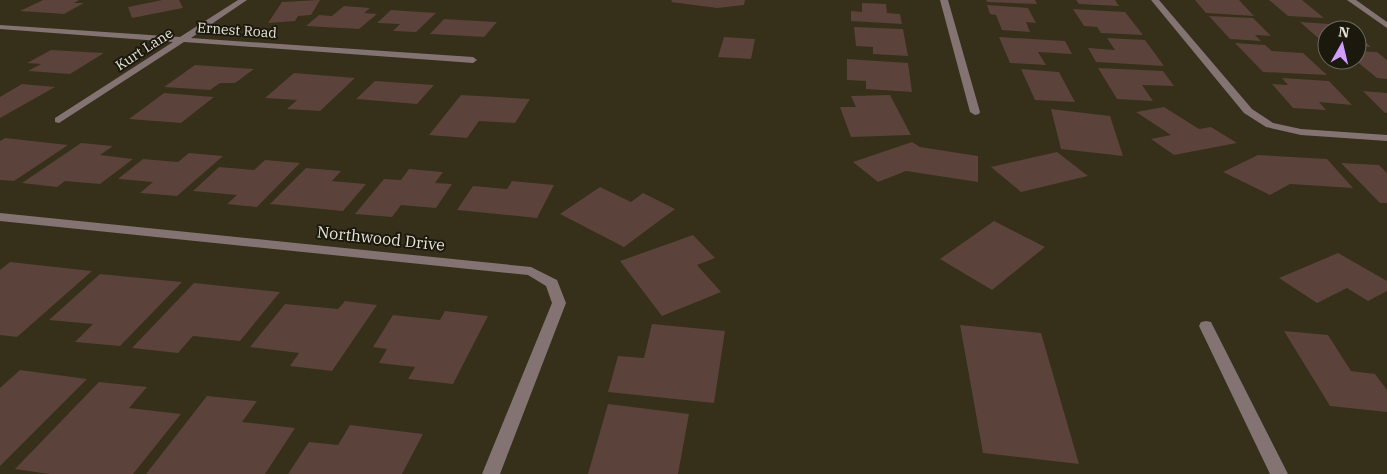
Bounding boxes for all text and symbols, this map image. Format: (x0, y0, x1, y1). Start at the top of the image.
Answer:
street label: Ernest Road (196, 18, 278, 42)
north arrow (1317, 20, 1367, 70)
text: N (1337, 22, 1351, 42)
street label: Kurt Lane (112, 24, 176, 74)
street label: Northwood Drive (316, 221, 446, 255)

